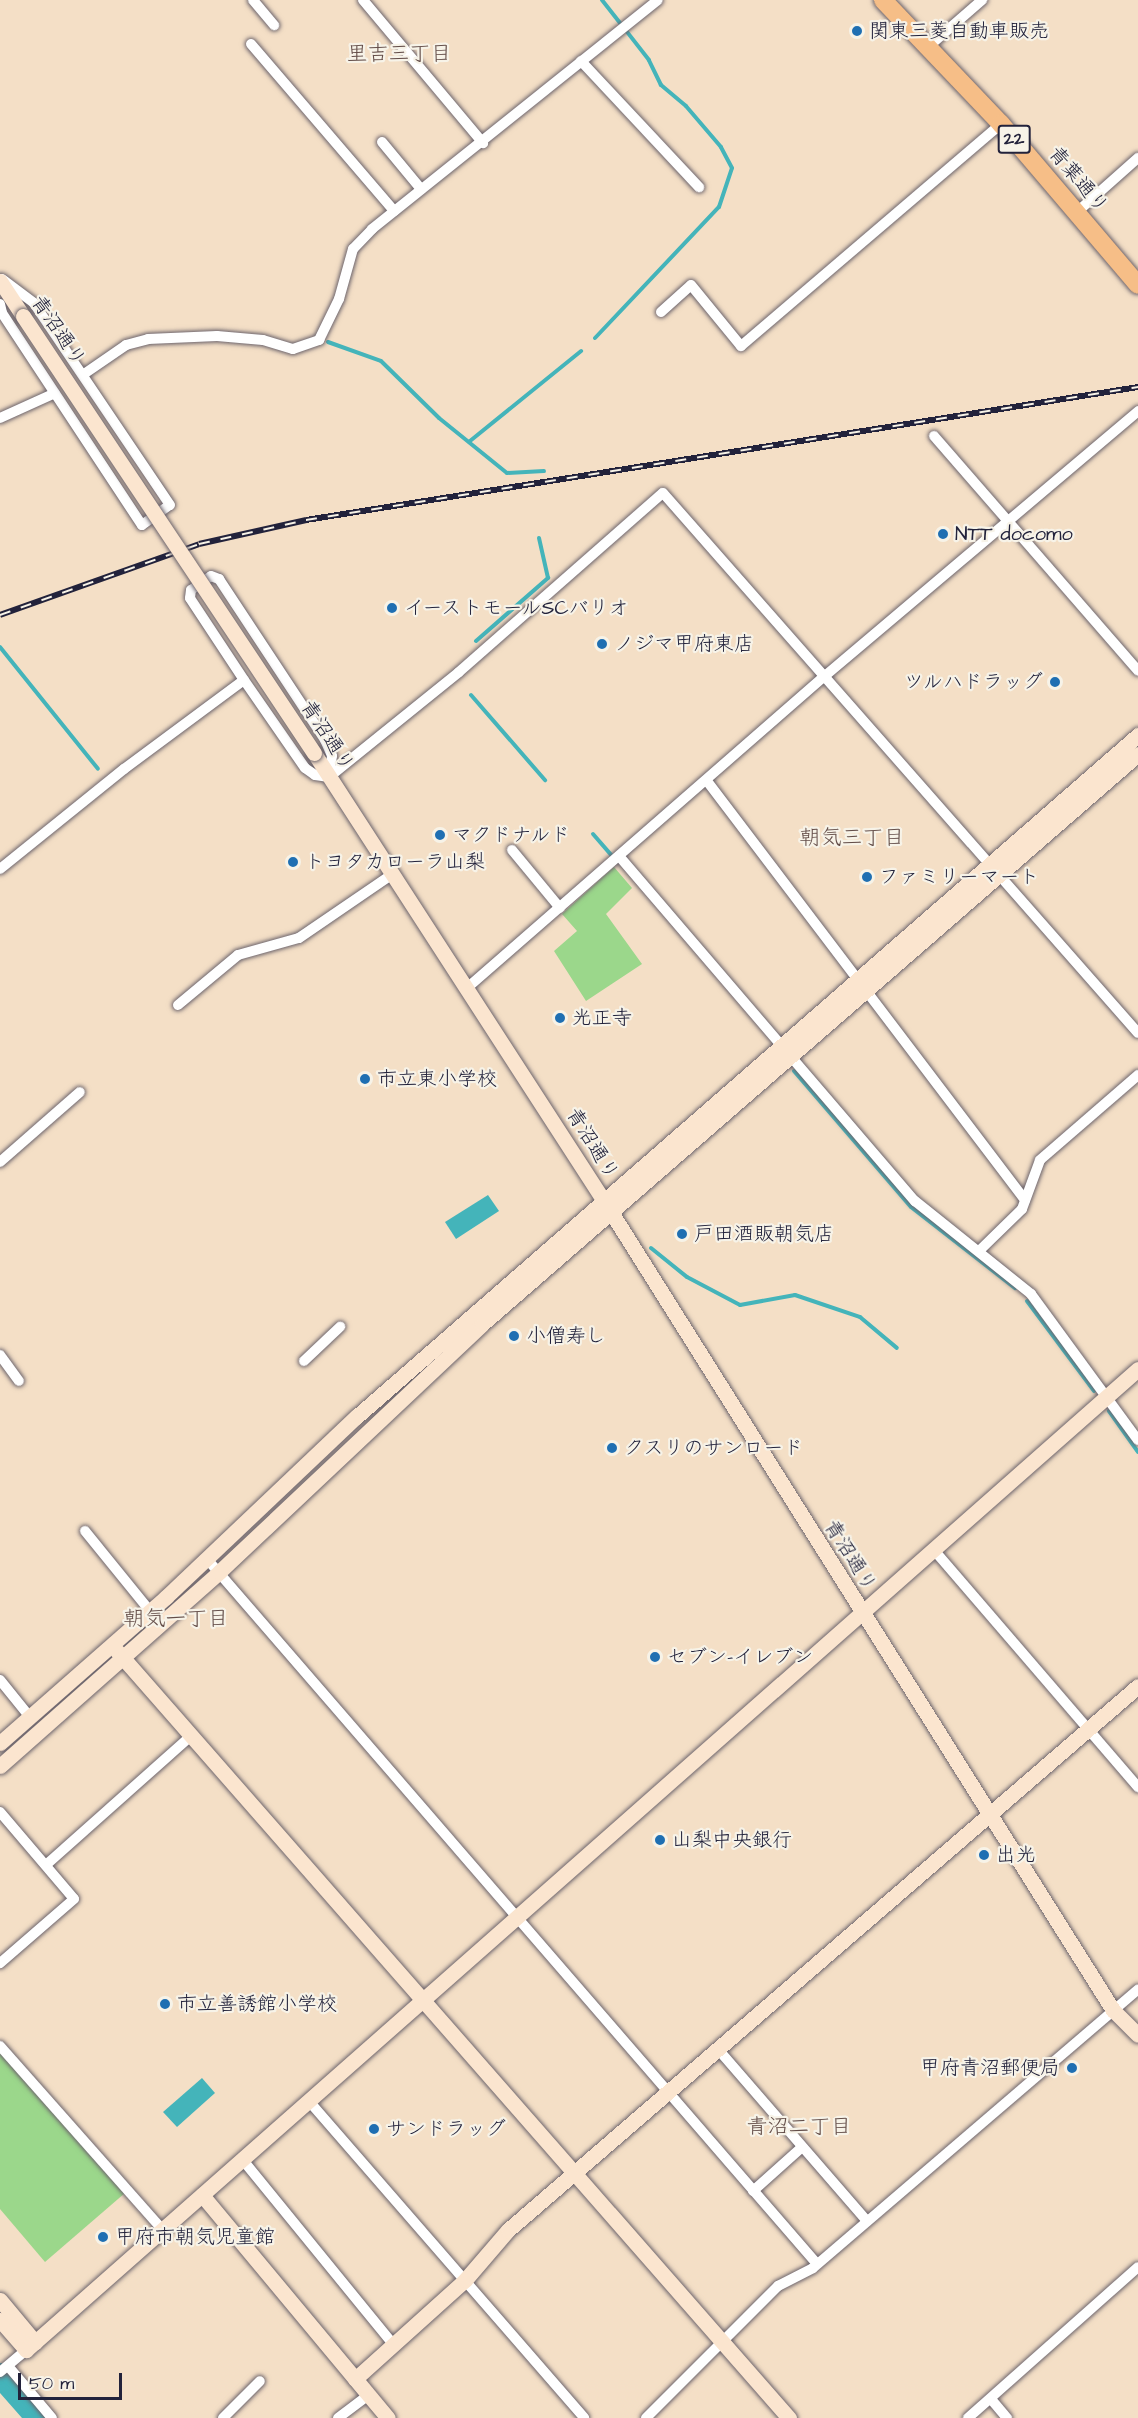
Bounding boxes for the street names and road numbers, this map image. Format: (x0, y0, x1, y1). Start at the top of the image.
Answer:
road number: 22 (998, 124, 1030, 154)
street label: 青葉通り (1043, 142, 1113, 218)
street label: 青沼通り (26, 291, 90, 371)
street label: 青沼通り (295, 696, 359, 776)
street label: 青沼通り (561, 1104, 623, 1184)
street label: 青沼通り (819, 1516, 881, 1596)

